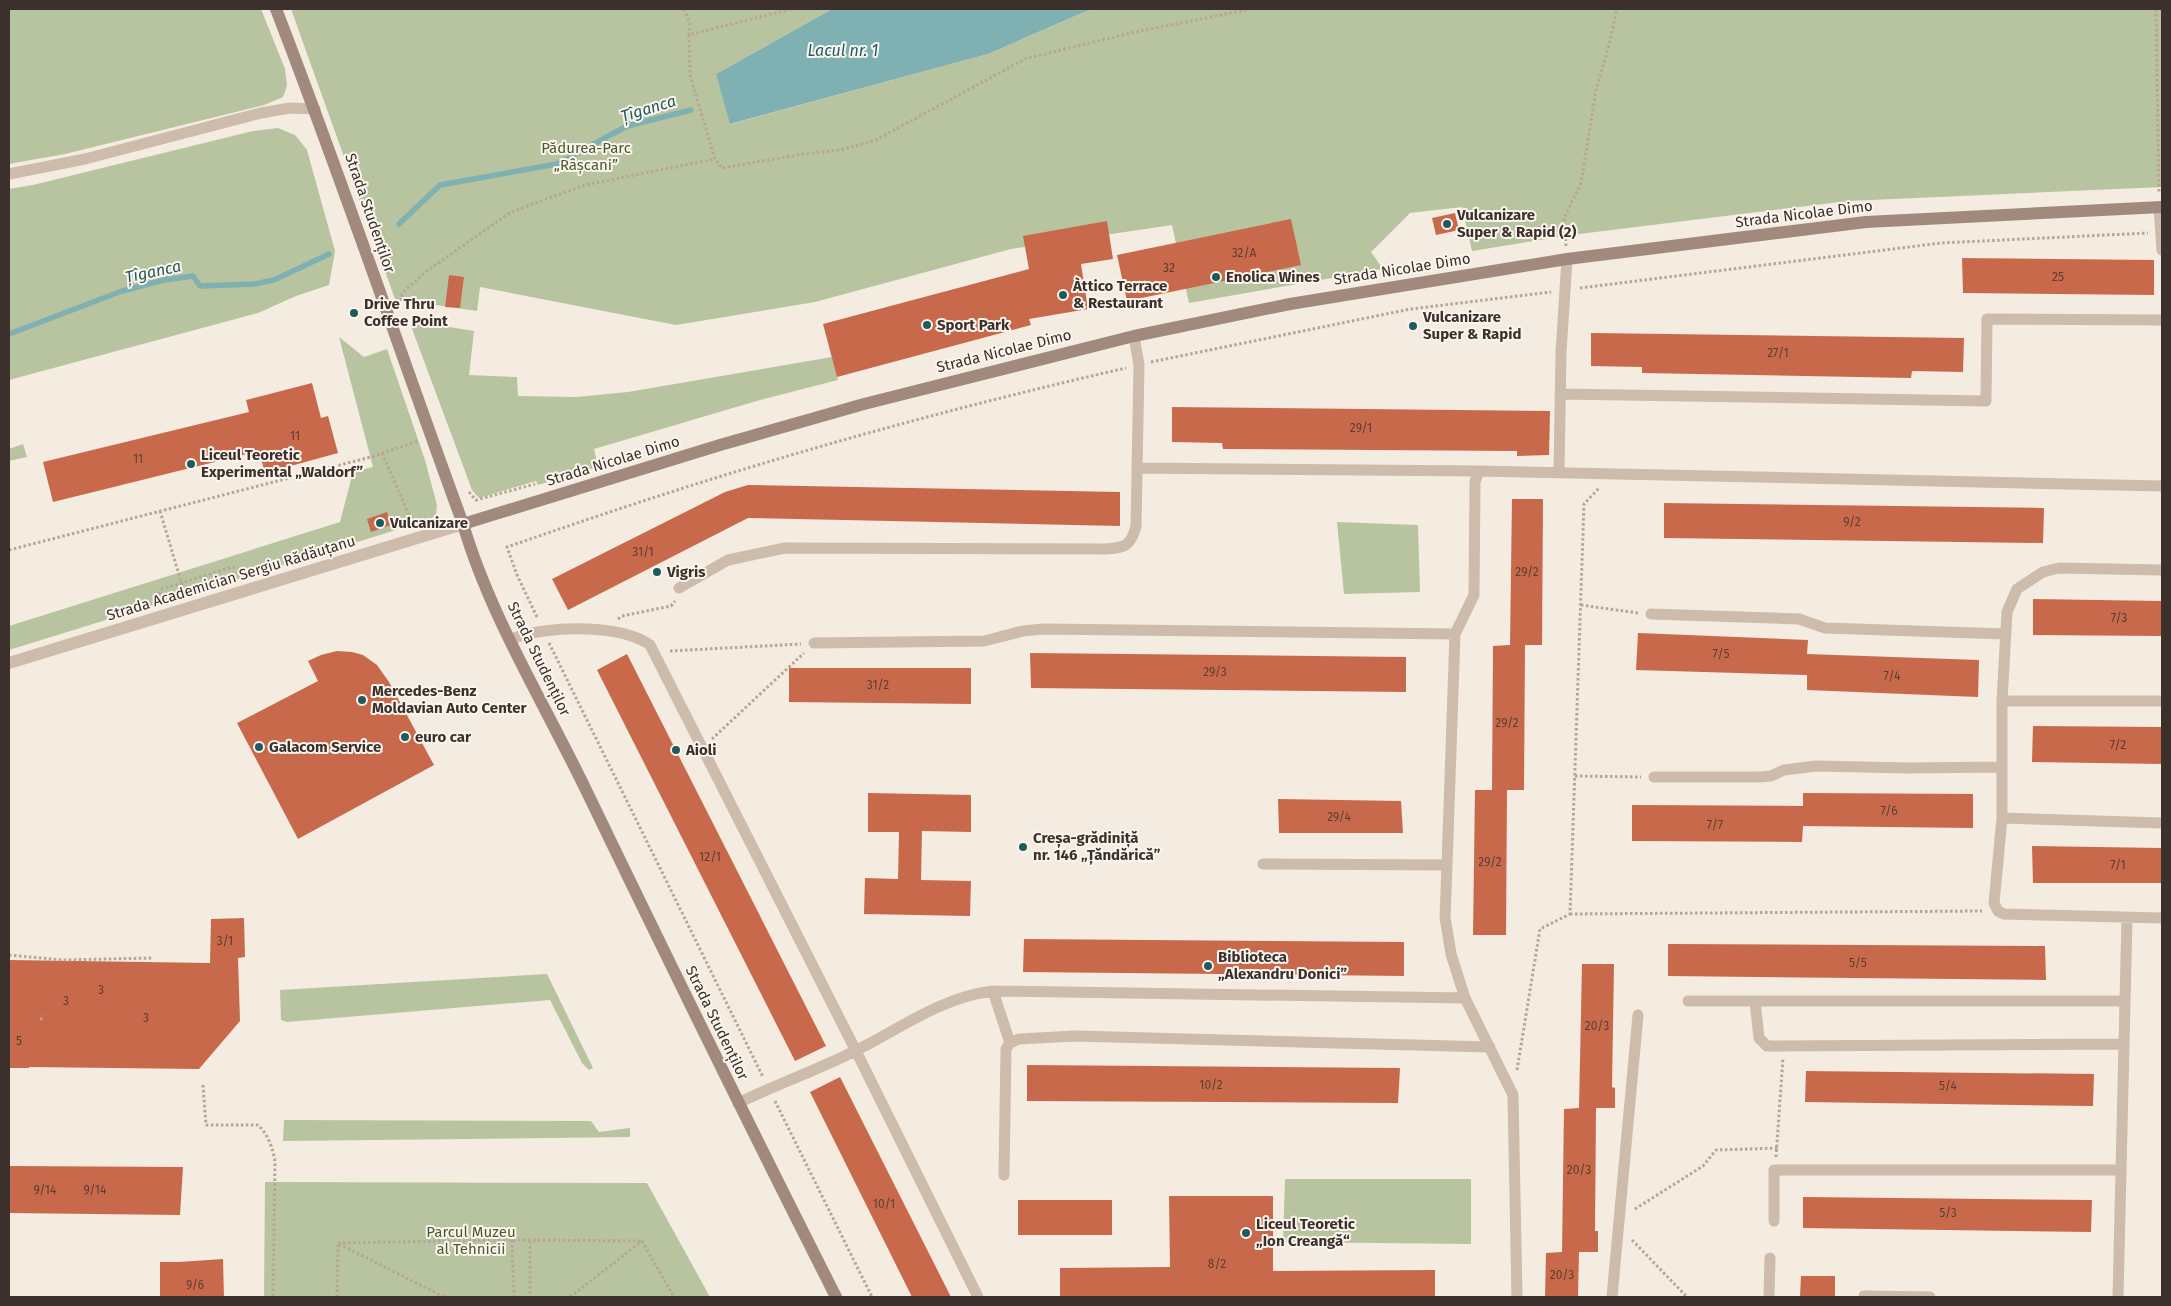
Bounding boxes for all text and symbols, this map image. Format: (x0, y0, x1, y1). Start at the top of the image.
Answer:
water label: Lacul nr. 1 (808, 41, 879, 60)
water label: Țîganca (618, 91, 678, 127)
park label: Pădurea-Parc „Râșcani” (541, 139, 631, 175)
street label: Strada Studenților (340, 151, 399, 275)
street label: Strada Nicolae Dimo (1734, 197, 1874, 231)
place label: Vulcanizare Super & Rapid (2) (1456, 206, 1577, 241)
marker: Vulcanizare Super & Rapid (2) (1441, 218, 1453, 230)
house number: 32/A (1232, 246, 1256, 260)
street label: Strada Nicolae Dimo (1332, 249, 1472, 289)
water label: Țîganca (123, 256, 183, 288)
house number: 32 (1163, 261, 1175, 275)
place label: Enolica Wines (1226, 268, 1320, 286)
house number: 25 (2052, 270, 2064, 284)
marker: Enolica Wines (1210, 271, 1222, 283)
place label: Àttico Terrace & Restaurant (1072, 277, 1167, 312)
marker: Àttico Terrace & Restaurant (1057, 289, 1069, 301)
place label: Drive Thru Coffee Point (364, 295, 448, 330)
marker: Drive Thru Coffee Point (348, 307, 360, 319)
place label: Vulcanizare Super & Rapid (1422, 308, 1521, 343)
place label: Sport Park (937, 316, 1010, 334)
marker: Sport Park (921, 319, 933, 331)
marker: Vulcanizare Super & Rapid (1407, 320, 1419, 332)
street label: Strada Nicolae Dimo (935, 326, 1073, 376)
house number: 27/1 (1767, 346, 1789, 360)
house number: 29/1 (1350, 421, 1372, 435)
house number: 11 (290, 429, 300, 443)
street label: Strada Nicolae Dimo (544, 432, 682, 490)
place label: Liceul Teoretic Experimental „Waldorf” (201, 446, 363, 481)
house number: 11 (133, 452, 143, 466)
marker: Liceul Teoretic Experimental „Waldorf” (185, 458, 197, 470)
place label: Vulcanizare (389, 514, 468, 532)
house number: 9/2 (1843, 515, 1861, 529)
marker: Vulcanizare (374, 517, 386, 529)
street label: Strada Academician Sergiu Rădăuțanu (105, 532, 358, 625)
house number: 31/1 (632, 545, 654, 559)
place label: Vigris (666, 563, 706, 581)
house number: 29/2 (1515, 565, 1539, 579)
marker: Vigris (651, 566, 663, 578)
street label: Strada Studenților (503, 599, 575, 720)
house number: 7/3 (2111, 611, 2127, 625)
house number: 7/5 (1713, 647, 1729, 661)
house number: 29/3 (1203, 665, 1227, 679)
house number: 7/4 (1884, 669, 1901, 683)
house number: 31/2 (867, 678, 889, 692)
place label: Mercedes-Benz Moldavian Auto Center (372, 682, 528, 717)
marker: Mercedes-Benz Moldavian Auto Center (356, 694, 368, 706)
house number: 29/2 (1495, 716, 1519, 730)
place label: euro car (415, 728, 472, 746)
marker: euro car (399, 731, 411, 743)
place label: Galacom Service (269, 738, 381, 756)
house number: 7/2 (2110, 738, 2126, 752)
marker: Galacom Service (253, 741, 265, 753)
place label: Aioli (685, 741, 717, 759)
marker: Aioli (670, 744, 682, 756)
house number: 7/6 (1880, 804, 1898, 818)
house number: 29/4 (1327, 810, 1351, 824)
house number: 7/7 (1707, 818, 1723, 832)
place label: Creșa-grădiniță nr. 146 „Țăndărică” (1033, 829, 1161, 865)
marker: Creșa-grădiniță nr. 146 „Țăndărică” (1017, 841, 1029, 853)
house number: 12/1 (699, 850, 721, 864)
house number: 29/2 (1478, 855, 1502, 869)
house number: 7/1 (2110, 858, 2126, 872)
house number: 3/1 (217, 934, 233, 948)
place label: Biblioteca „Alexandru Donici” (1218, 948, 1347, 983)
house number: 5/5 (1849, 956, 1867, 970)
marker: Biblioteca „Alexandru Donici” (1202, 960, 1214, 972)
street label: Strada Studenților (681, 963, 753, 1084)
house number: 3 (98, 983, 104, 997)
house number: 3 (63, 994, 69, 1008)
house number: 3 (143, 1011, 149, 1025)
house number: 20/3 (1585, 1019, 1609, 1033)
house number: 5 (16, 1034, 22, 1048)
house number: 10/2 (1199, 1078, 1223, 1092)
house number: 5/4 (1939, 1079, 1958, 1093)
house number: 20/3 (1567, 1163, 1591, 1177)
house number: 9/14 (34, 1183, 57, 1197)
house number: 9/14 (84, 1183, 107, 1197)
house number: 10/1 (873, 1197, 895, 1211)
house number: 5/3 (1939, 1206, 1957, 1220)
place label: Liceul Teoretic „Ion Creangă“ (1256, 1215, 1356, 1250)
park label: Parcul Muzeu al Tehnicii (426, 1223, 516, 1258)
marker: Liceul Teoretic „Ion Creangă“ (1240, 1227, 1252, 1239)
house number: 8/2 (1208, 1257, 1226, 1271)
house number: 20/3 (1550, 1268, 1574, 1282)
house number: 9/6 (186, 1278, 204, 1292)

